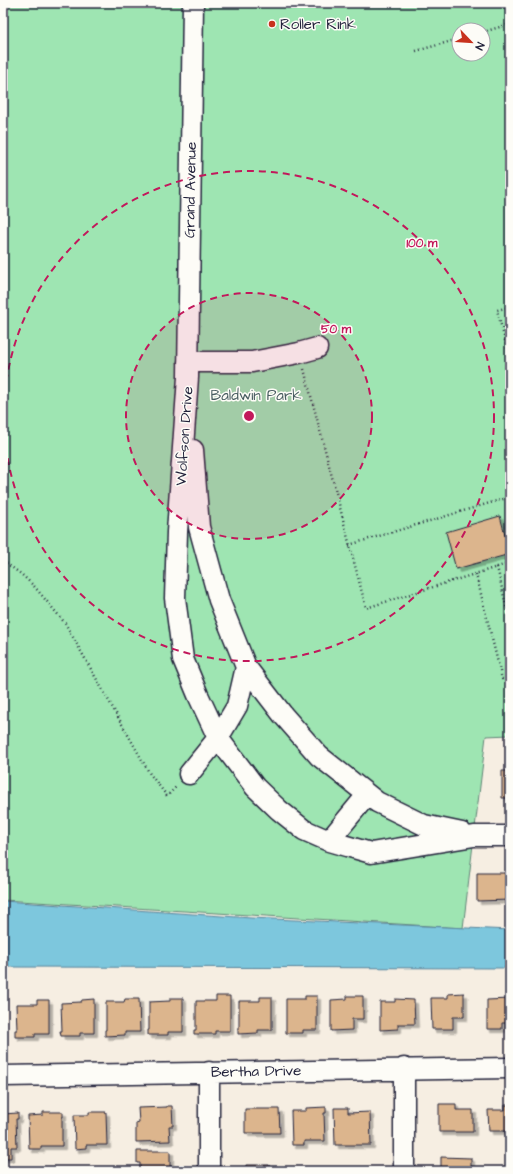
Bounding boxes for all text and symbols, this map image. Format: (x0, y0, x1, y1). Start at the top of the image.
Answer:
place label: Roller Rink (280, 14, 356, 35)
marker: Roller Rink (267, 19, 277, 29)
north arrow (451, 22, 491, 62)
text: N (471, 40, 488, 52)
street label: Grand Avenue (179, 142, 202, 238)
text: 100 m (407, 235, 438, 252)
text: 50 m (321, 321, 352, 338)
park label: Baldwin Park (211, 385, 301, 406)
street label: Wolfson Drive (171, 386, 198, 486)
centre of rings (242, 409, 256, 423)
street label: Bertha Drive (211, 1060, 301, 1083)

